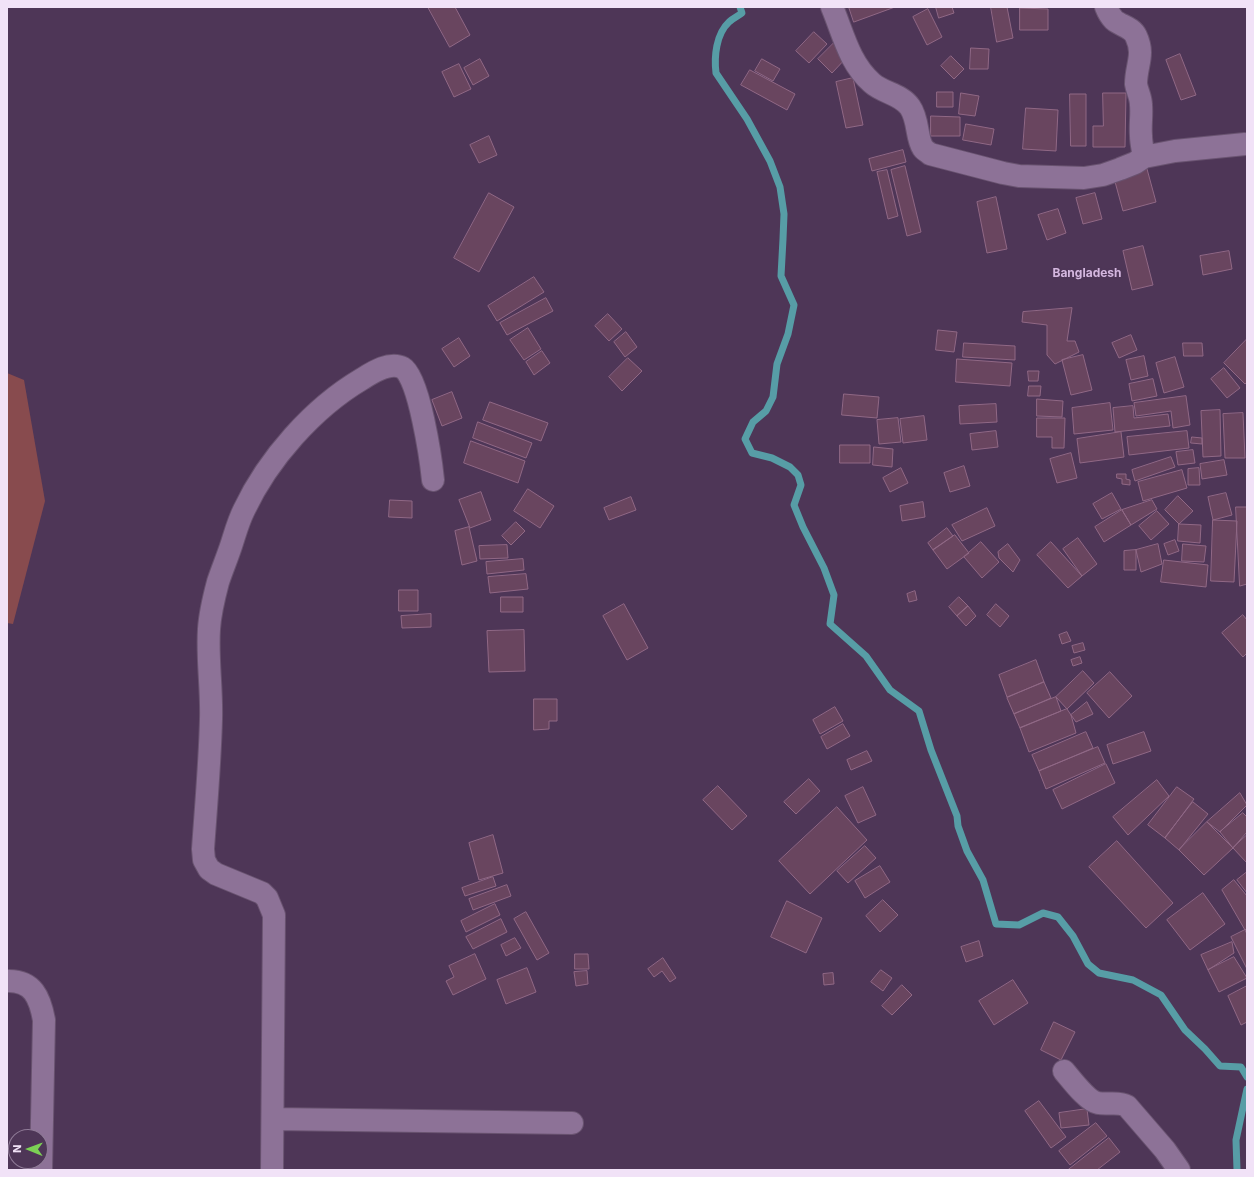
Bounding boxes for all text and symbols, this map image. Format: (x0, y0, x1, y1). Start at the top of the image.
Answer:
district label: Bangladesh (1052, 266, 1122, 280)
north arrow (8, 1129, 48, 1169)
text: N (10, 1144, 24, 1153)

